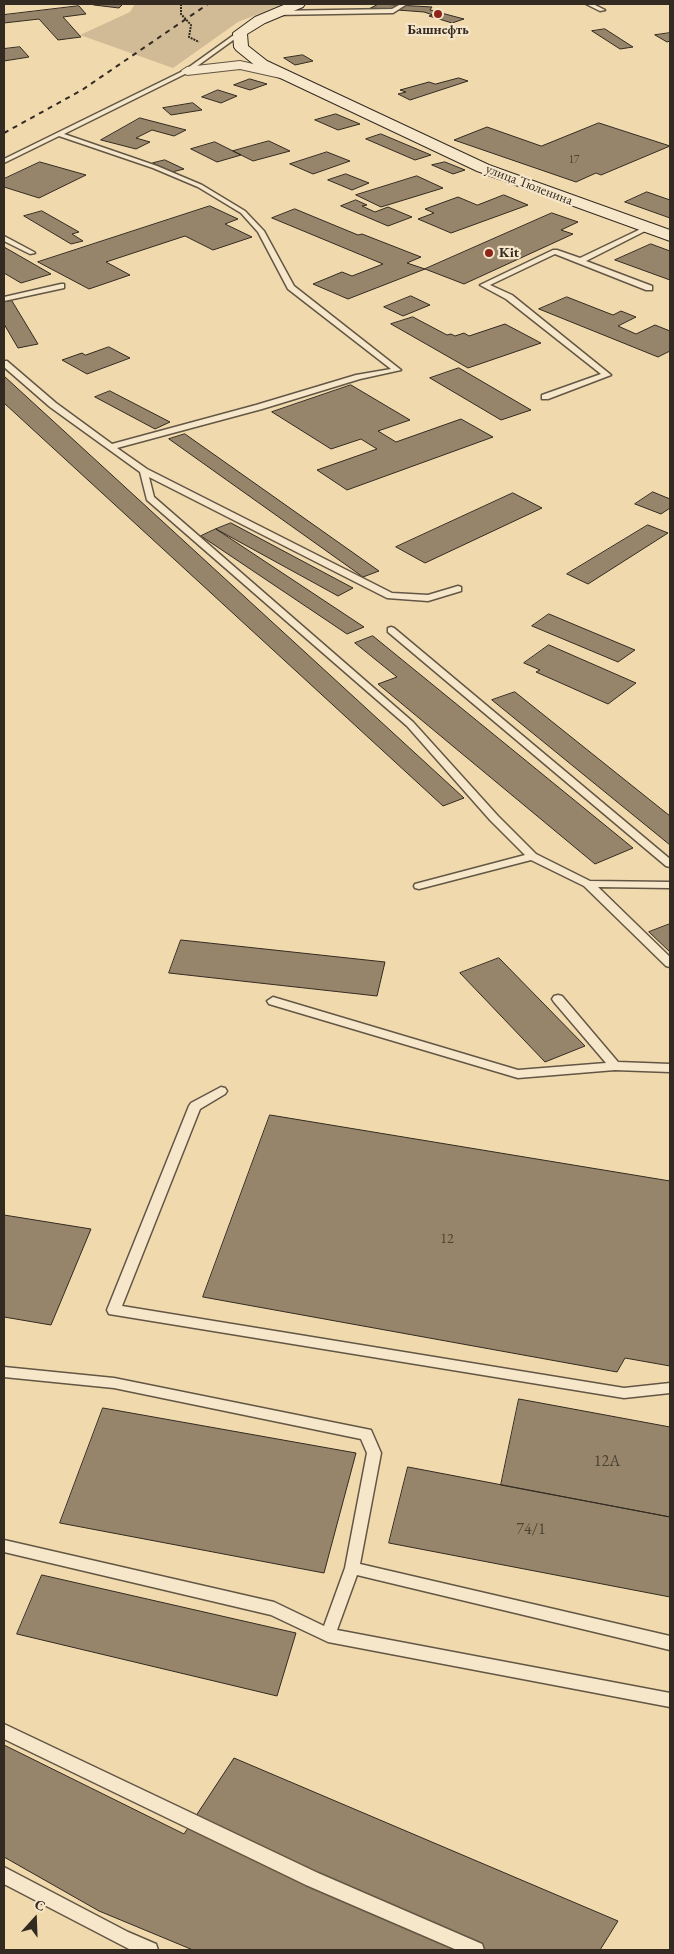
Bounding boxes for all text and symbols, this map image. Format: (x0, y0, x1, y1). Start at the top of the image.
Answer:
marker: Башнефть (432, 8, 444, 20)
place label: Башнефть (407, 22, 469, 38)
house number: 17 (569, 153, 579, 167)
street label: улица Тюленина (483, 161, 575, 209)
place label: Kit (499, 245, 519, 261)
marker: Kit (483, 247, 495, 259)
house number: 12 (440, 1231, 454, 1247)
house number: 12А (594, 1452, 620, 1472)
house number: 74/1 (516, 1520, 546, 1540)
north arrow (10, 1894, 60, 1944)
text: С (32, 1895, 48, 1915)

